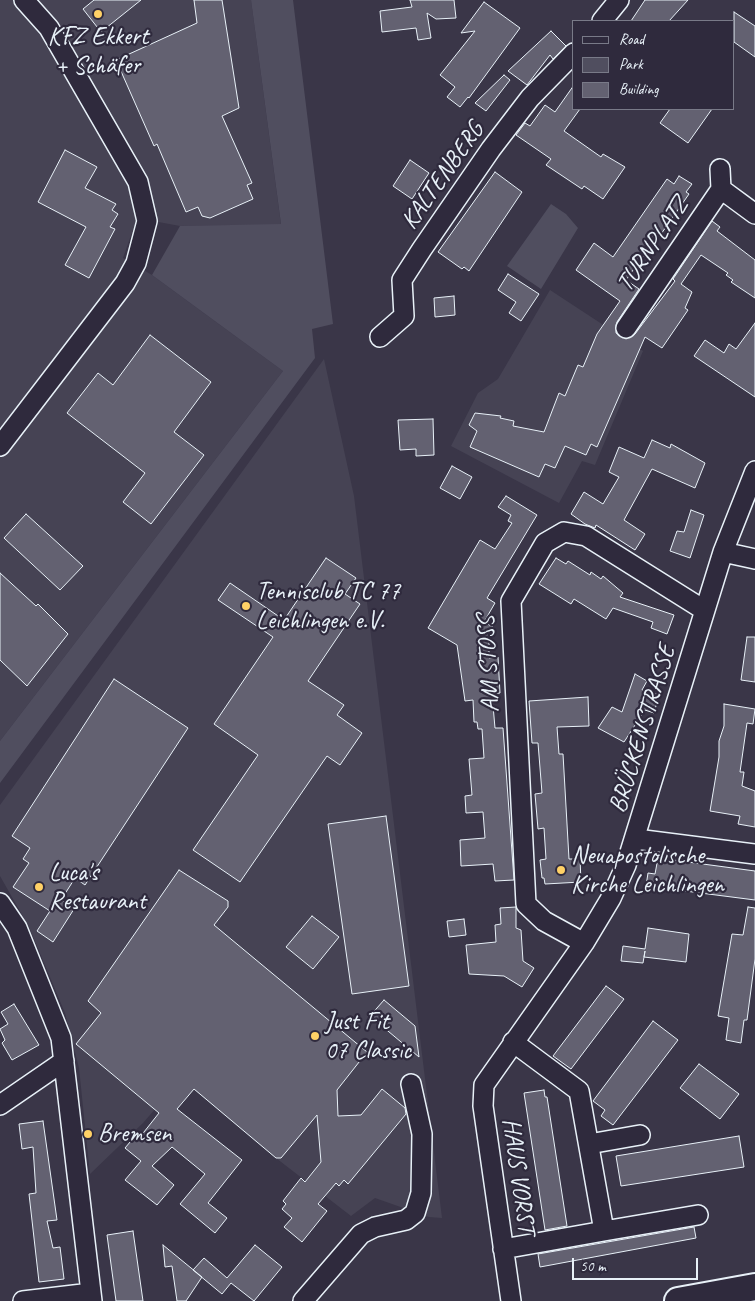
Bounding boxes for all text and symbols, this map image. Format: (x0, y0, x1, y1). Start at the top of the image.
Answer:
marker: KFZ Ekkert + Schäfer (92, 8, 104, 20)
legend (572, 20, 735, 110)
place label: KFZ Ekkert + Schäfer (48, 22, 148, 81)
text: Road (619, 30, 644, 49)
text: Park (619, 55, 643, 74)
text: Building (619, 80, 658, 99)
street label: KALTENBERG (395, 117, 491, 235)
street label: TURNPLATZ (611, 192, 695, 298)
place label: Tennisclub TC 77 Leichlingen e.V. (256, 577, 400, 636)
marker: Tennisclub TC 77 Leichlingen e.V. (240, 600, 252, 612)
street label: AM STOSS (471, 615, 507, 713)
street label: BRÜCKENSTRASSE (603, 641, 683, 817)
place label: Neuapostolische Kirche Leichlingen (571, 841, 724, 900)
place label: Luca's Restaurant (49, 858, 146, 917)
marker: Neuapostolische Kirche Leichlingen (555, 864, 567, 876)
marker: Luca's Restaurant (33, 881, 45, 893)
place label: Just Fit 07 Classic (325, 1007, 411, 1066)
marker: Just Fit 07 Classic (309, 1030, 321, 1042)
street label: HAUS VORST (495, 1116, 541, 1236)
place label: Bremsen (98, 1119, 171, 1149)
marker: Bremsen (82, 1128, 94, 1140)
scale bar (575, 1248, 701, 1280)
text: 50 m (580, 1257, 606, 1276)

